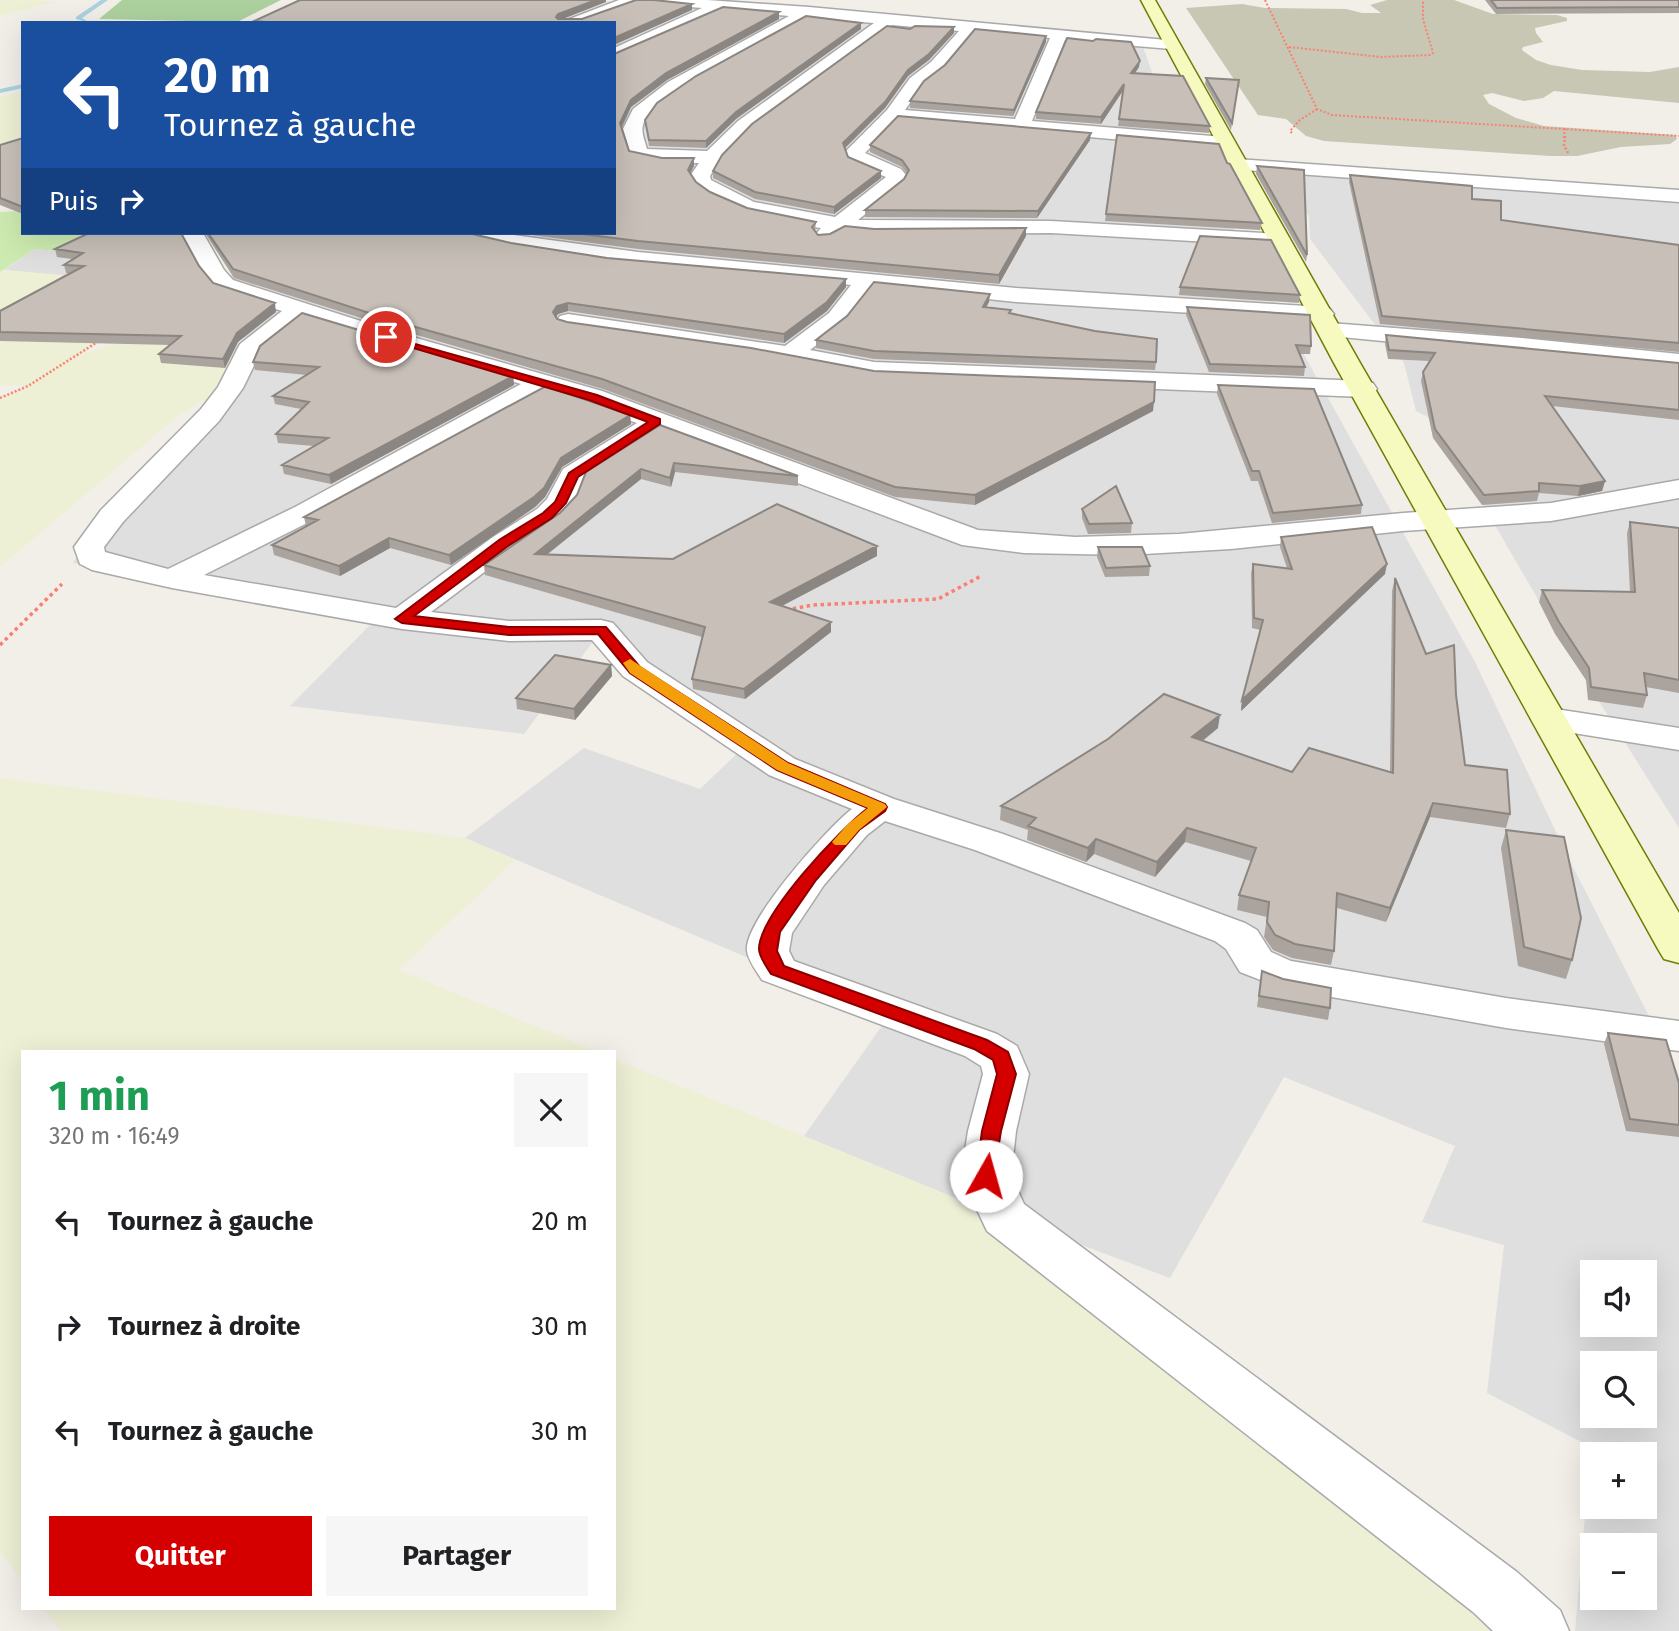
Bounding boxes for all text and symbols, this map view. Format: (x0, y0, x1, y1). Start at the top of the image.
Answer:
text: 20 m (164, 46, 271, 105)
icon: left (49, 49, 140, 140)
text: Tournez à gauche (164, 106, 416, 144)
icon: right (112, 182, 150, 220)
text: Puis (49, 186, 98, 217)
pin (356, 307, 416, 367)
icon: arrive (367, 318, 405, 356)
text: 1 min (49, 1071, 150, 1121)
button: close (514, 1073, 588, 1147)
text: 320 m · 16:49 (49, 1122, 179, 1150)
position arrow (949, 1139, 1023, 1213)
icon: left (49, 1203, 87, 1241)
text: Tournez à gauche (108, 1206, 313, 1237)
text: 20 m (531, 1206, 588, 1237)
map controls (1580, 1260, 1657, 1610)
button: sound (1580, 1260, 1657, 1337)
icon: right (49, 1308, 87, 1346)
text: Tournez à droite (108, 1311, 300, 1342)
text: 30 m (531, 1311, 588, 1342)
button: search (1580, 1351, 1657, 1428)
icon: left (49, 1413, 87, 1451)
text: Tournez à gauche (108, 1416, 313, 1447)
text: 30 m (531, 1416, 588, 1447)
button: + (1580, 1442, 1657, 1519)
button: Quitter (49, 1516, 312, 1596)
button: Partager (326, 1516, 588, 1596)
button: − (1580, 1533, 1657, 1610)

